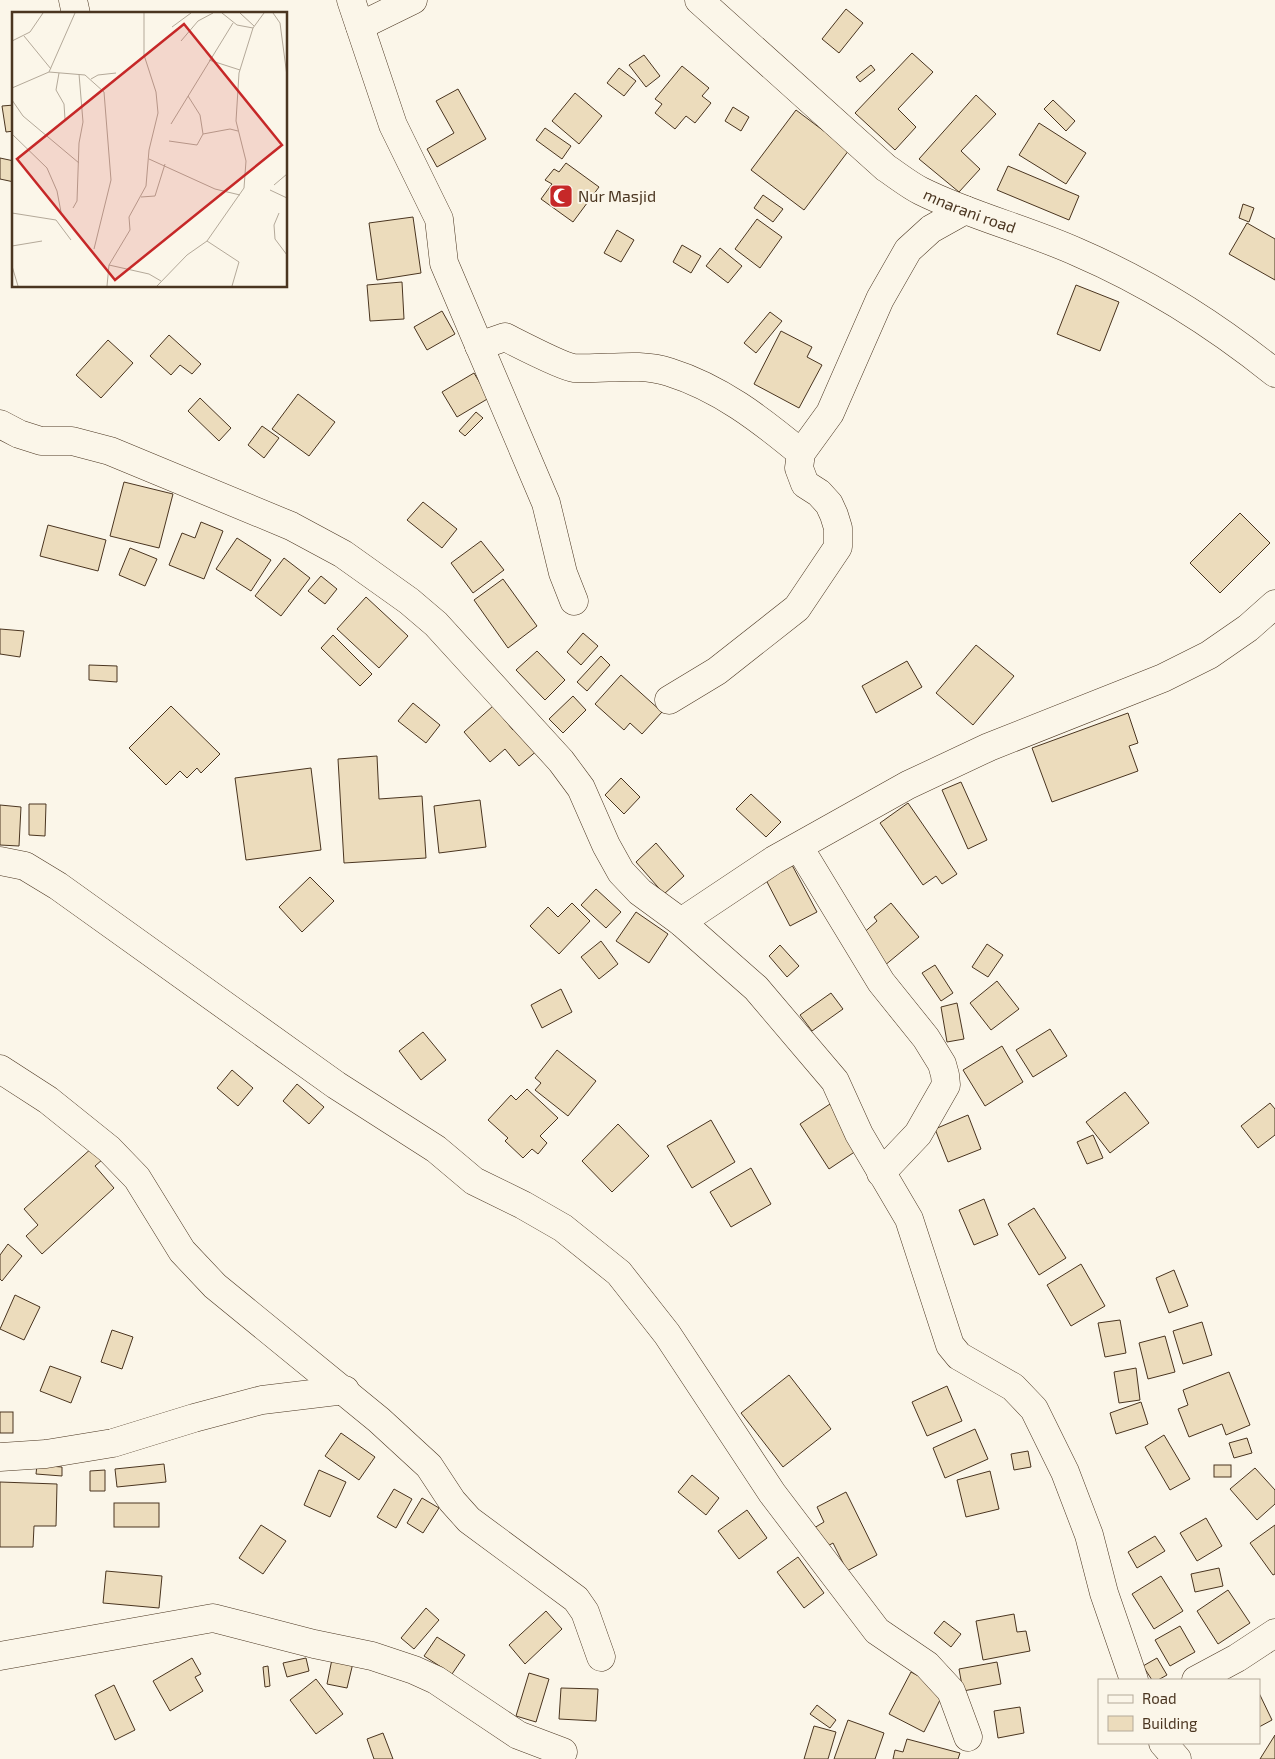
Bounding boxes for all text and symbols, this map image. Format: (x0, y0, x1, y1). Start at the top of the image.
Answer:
inset map (12, 12, 288, 288)
mosque icon: Nur Masjid (548, 183, 574, 209)
street label: mnarani road (921, 184, 1019, 237)
place label: Nur Masjid (578, 186, 656, 206)
legend (1098, 1679, 1260, 1744)
text: Road (1142, 1689, 1177, 1707)
text: Building (1142, 1714, 1198, 1732)

